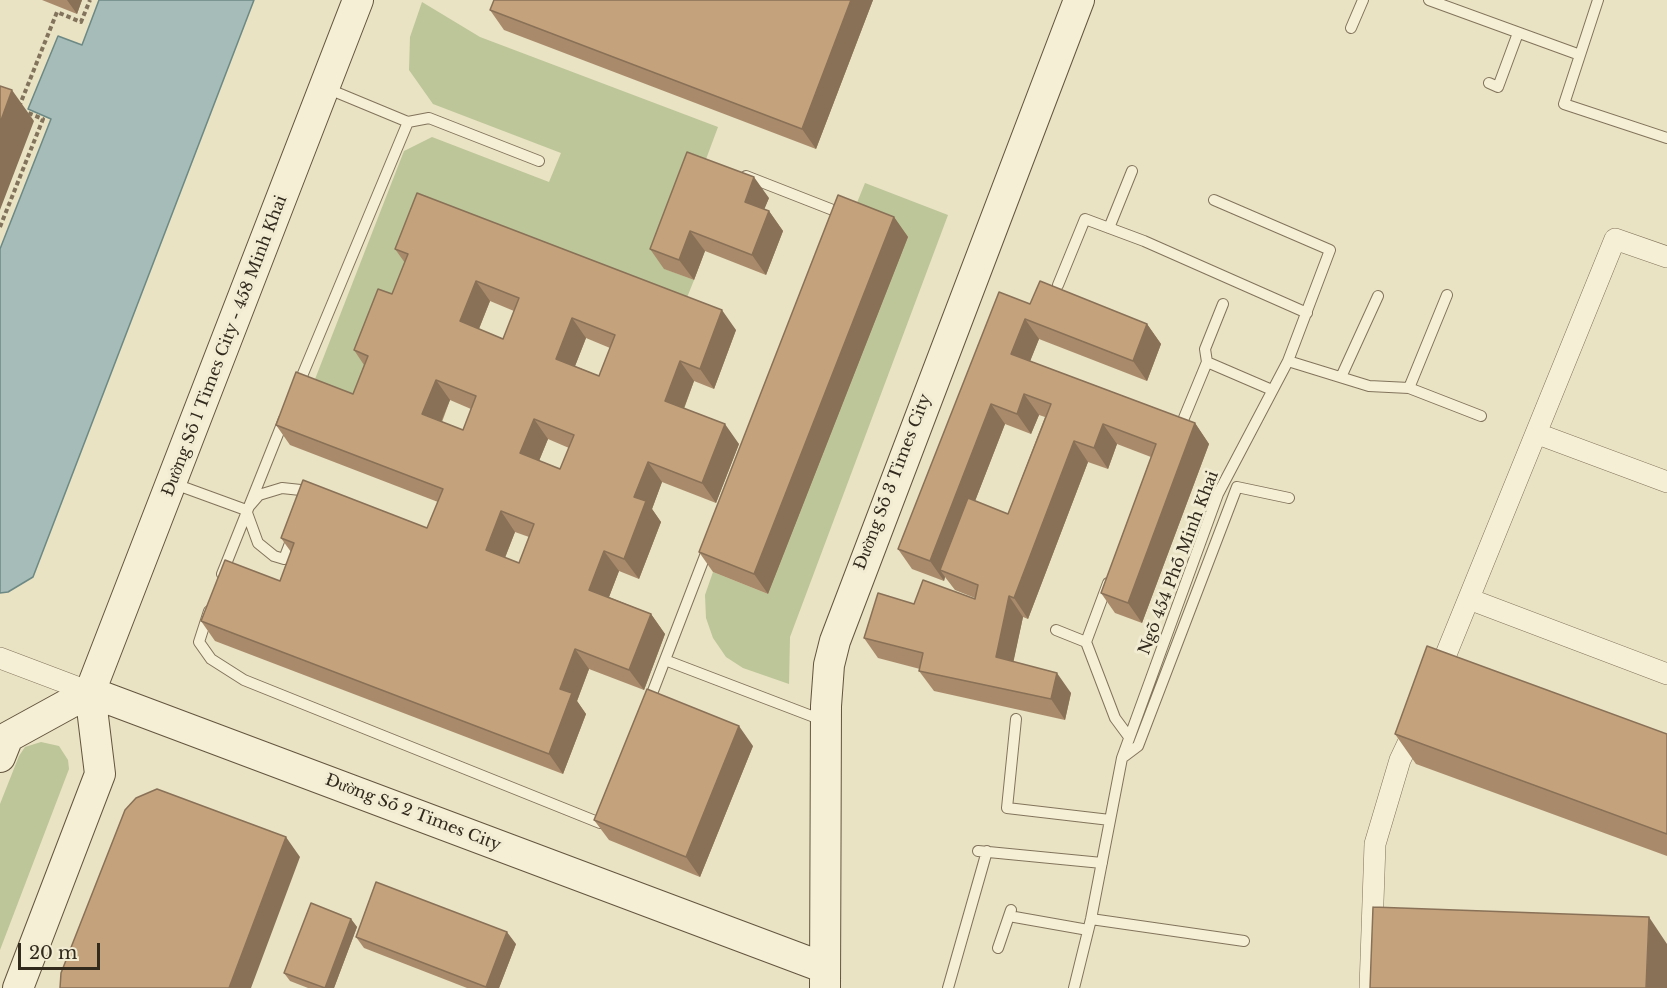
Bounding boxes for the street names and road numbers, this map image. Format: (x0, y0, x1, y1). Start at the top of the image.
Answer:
street label: Đường Số 1 Times City - 458 Minh Khai (159, 193, 291, 499)
street label: Đường Số 3 Times City (851, 391, 935, 573)
street label: Ngõ 454 Phố Minh Khai (1135, 468, 1223, 658)
street label: Đường Số 2 Times City (322, 771, 504, 855)

